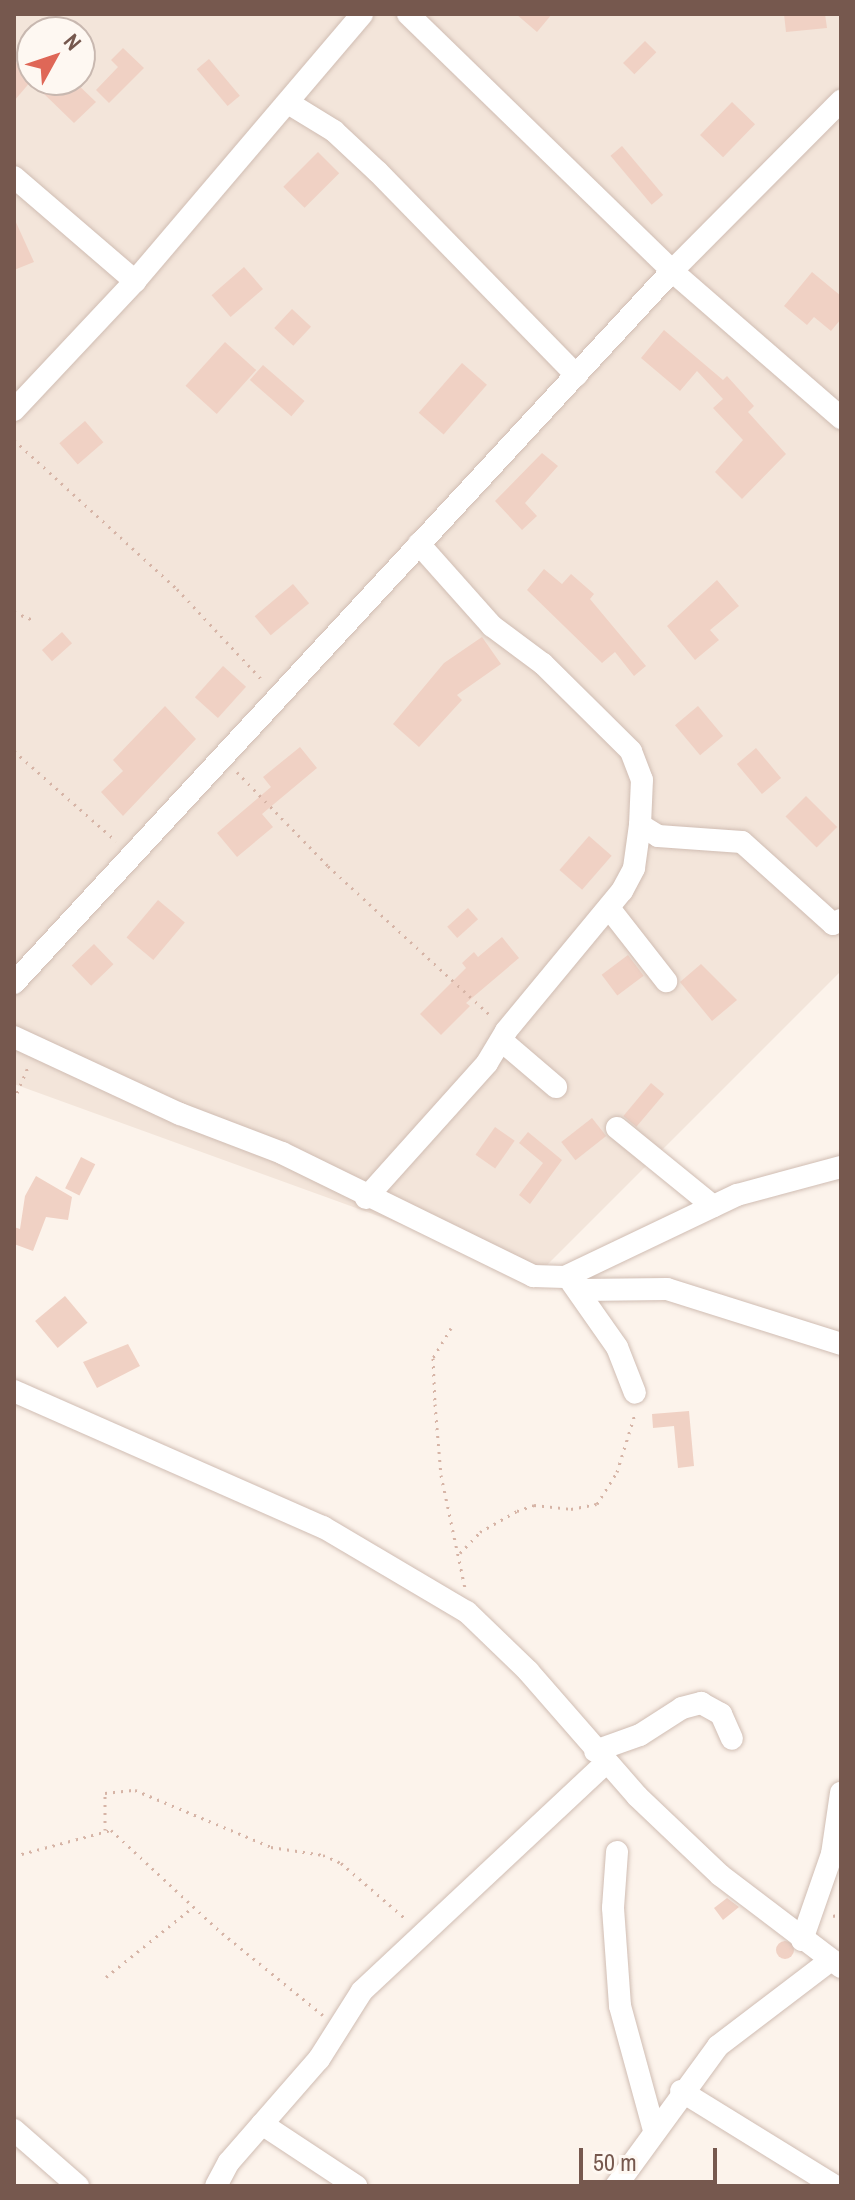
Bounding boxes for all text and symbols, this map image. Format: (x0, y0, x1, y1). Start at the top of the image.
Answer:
north arrow (16, 16, 96, 96)
text: N (57, 27, 89, 56)
scale bar (583, 2132, 721, 2182)
text: 50 m (593, 2146, 637, 2178)

